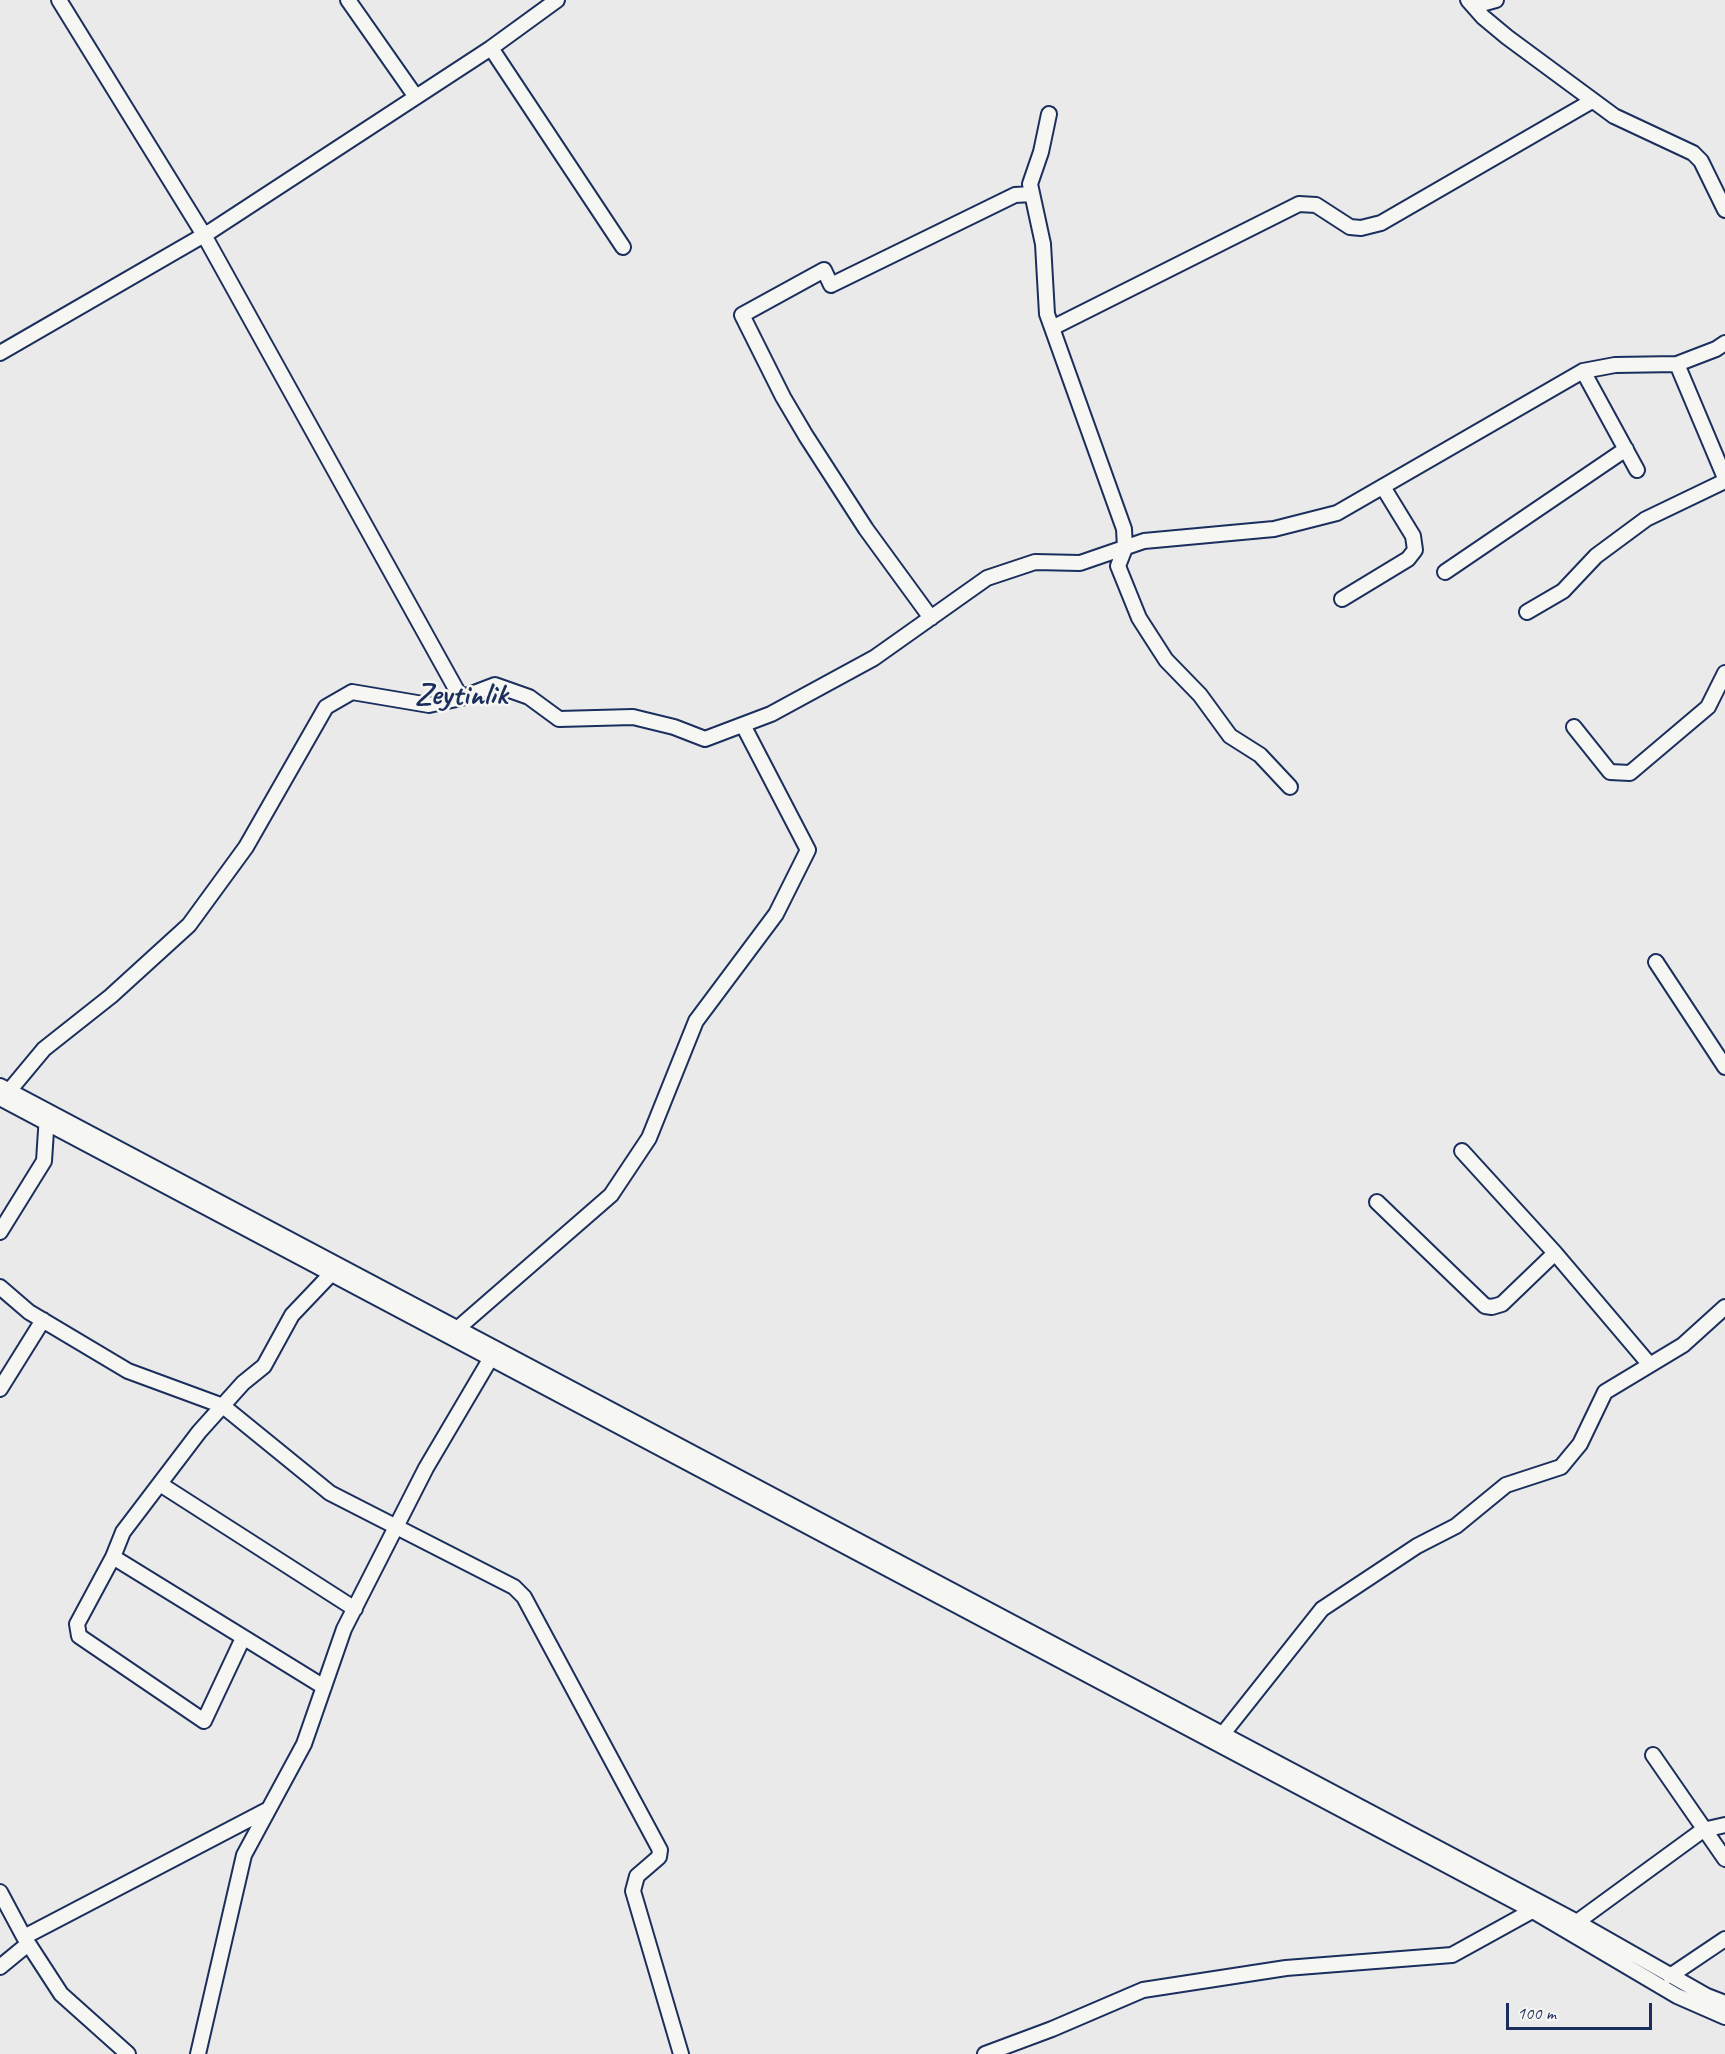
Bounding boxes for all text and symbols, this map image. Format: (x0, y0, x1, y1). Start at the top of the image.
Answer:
district label: Zeytinlik (415, 677, 507, 715)
scale bar (1509, 1991, 1654, 2029)
text: 100 m (1517, 2002, 1556, 2024)

